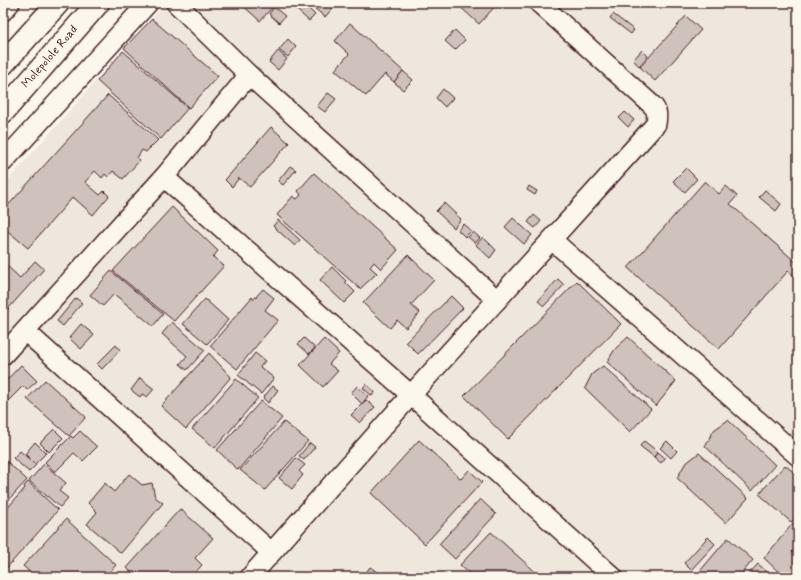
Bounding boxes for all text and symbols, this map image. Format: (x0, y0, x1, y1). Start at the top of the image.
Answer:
street label: Molepolole Road (18, 22, 82, 92)

